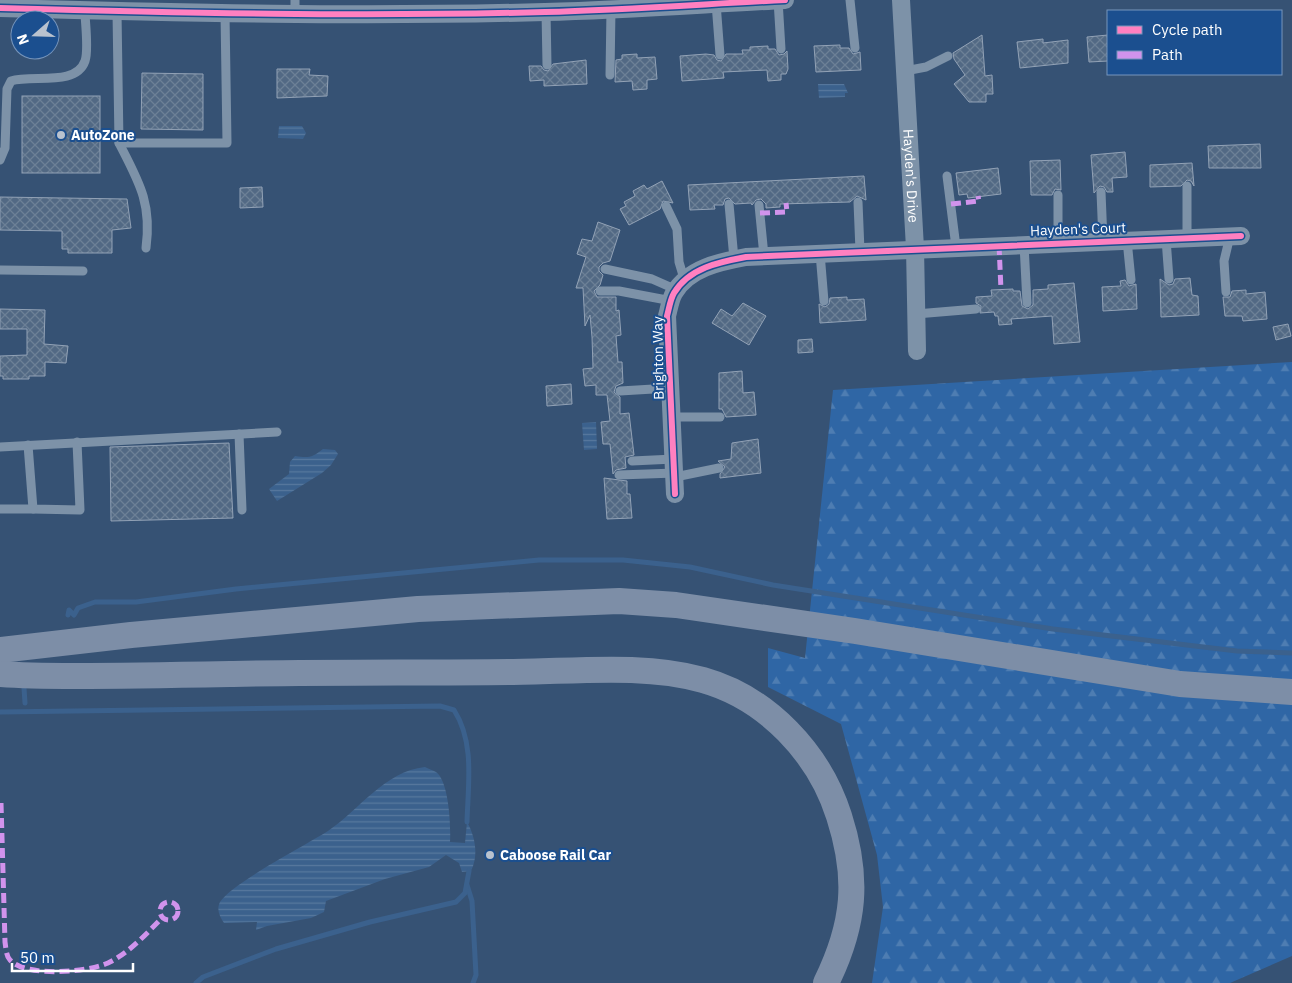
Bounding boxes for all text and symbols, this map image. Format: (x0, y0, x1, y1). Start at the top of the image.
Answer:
north arrow (10, 10, 60, 60)
legend (1107, 10, 1282, 75)
text: Cycle path (1152, 20, 1223, 39)
text: N (13, 32, 33, 47)
text: Path (1152, 45, 1183, 64)
place label: AutoZone (71, 126, 135, 144)
street label: Hayden's Drive (899, 128, 923, 223)
marker: AutoZone (55, 129, 67, 141)
street label: Hayden's Court (1030, 218, 1126, 240)
street label: Brighton Way (648, 316, 668, 400)
place label: Caboose Rail Car (500, 846, 612, 864)
marker: Caboose Rail Car (484, 849, 496, 861)
scale bar (12, 940, 134, 972)
text: 50 m (20, 948, 55, 967)

